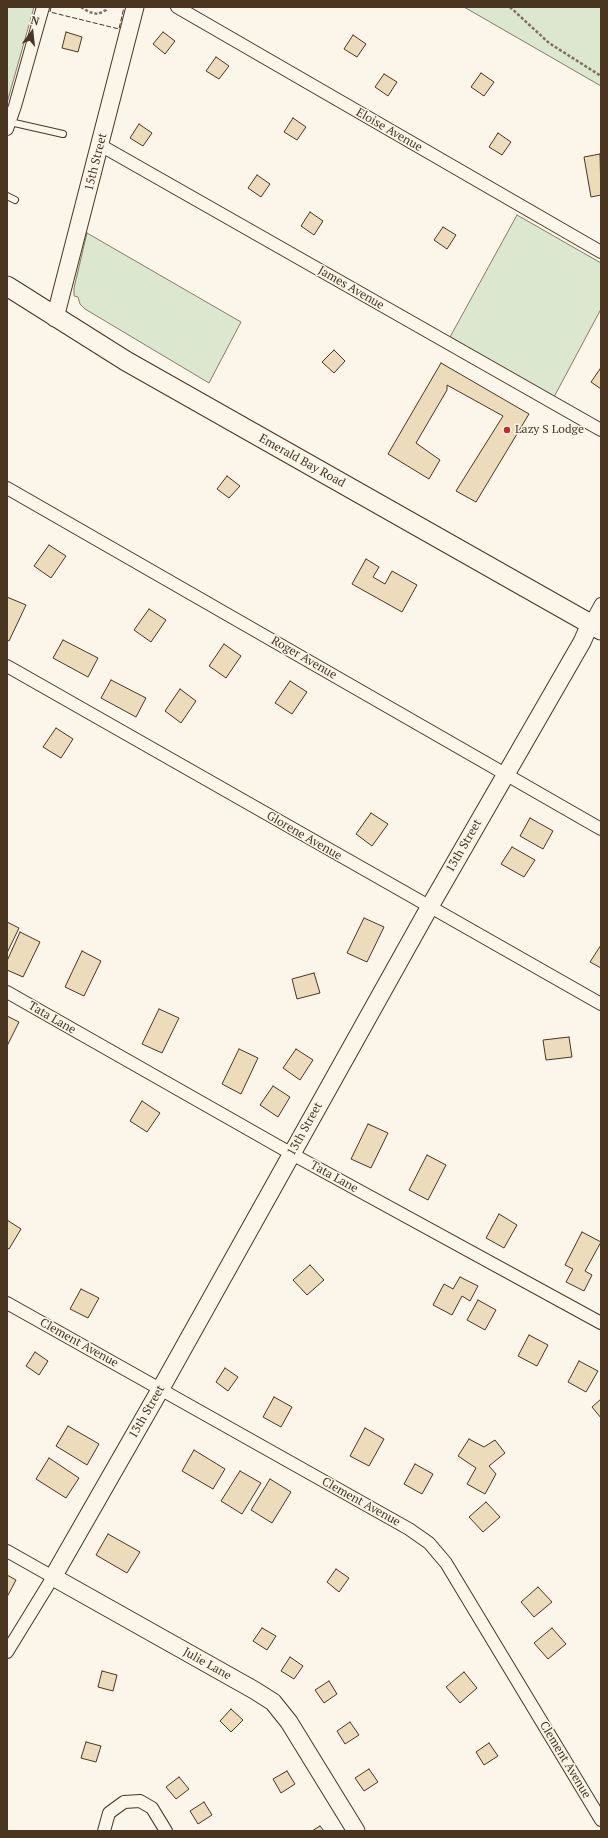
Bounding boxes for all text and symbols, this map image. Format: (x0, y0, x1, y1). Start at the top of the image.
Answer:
north arrow (12, 12, 52, 52)
text: N (29, 13, 41, 28)
street label: Eloise Avenue (353, 105, 425, 155)
street label: 15th Street (82, 132, 110, 192)
street label: James Avenue (315, 263, 387, 313)
place label: Lazy S Lodge (515, 423, 584, 437)
marker: Lazy S Lodge (502, 425, 512, 435)
street label: Emerald Bay Road (256, 431, 348, 491)
street label: Roger Avenue (269, 633, 339, 683)
street label: Glorene Avenue (264, 809, 344, 863)
street label: 13th Street (443, 817, 485, 875)
street label: Tata Lane (26, 999, 78, 1037)
street label: 13th Street (284, 1100, 326, 1158)
street label: Tata Lane (308, 1158, 360, 1196)
street label: Clement Avenue (37, 1315, 121, 1371)
street label: 13th Street (126, 1383, 168, 1441)
street label: Clement Avenue (319, 1474, 403, 1530)
street label: Julie Lane (180, 1645, 234, 1683)
street label: Clement Avenue (536, 1719, 594, 1801)

